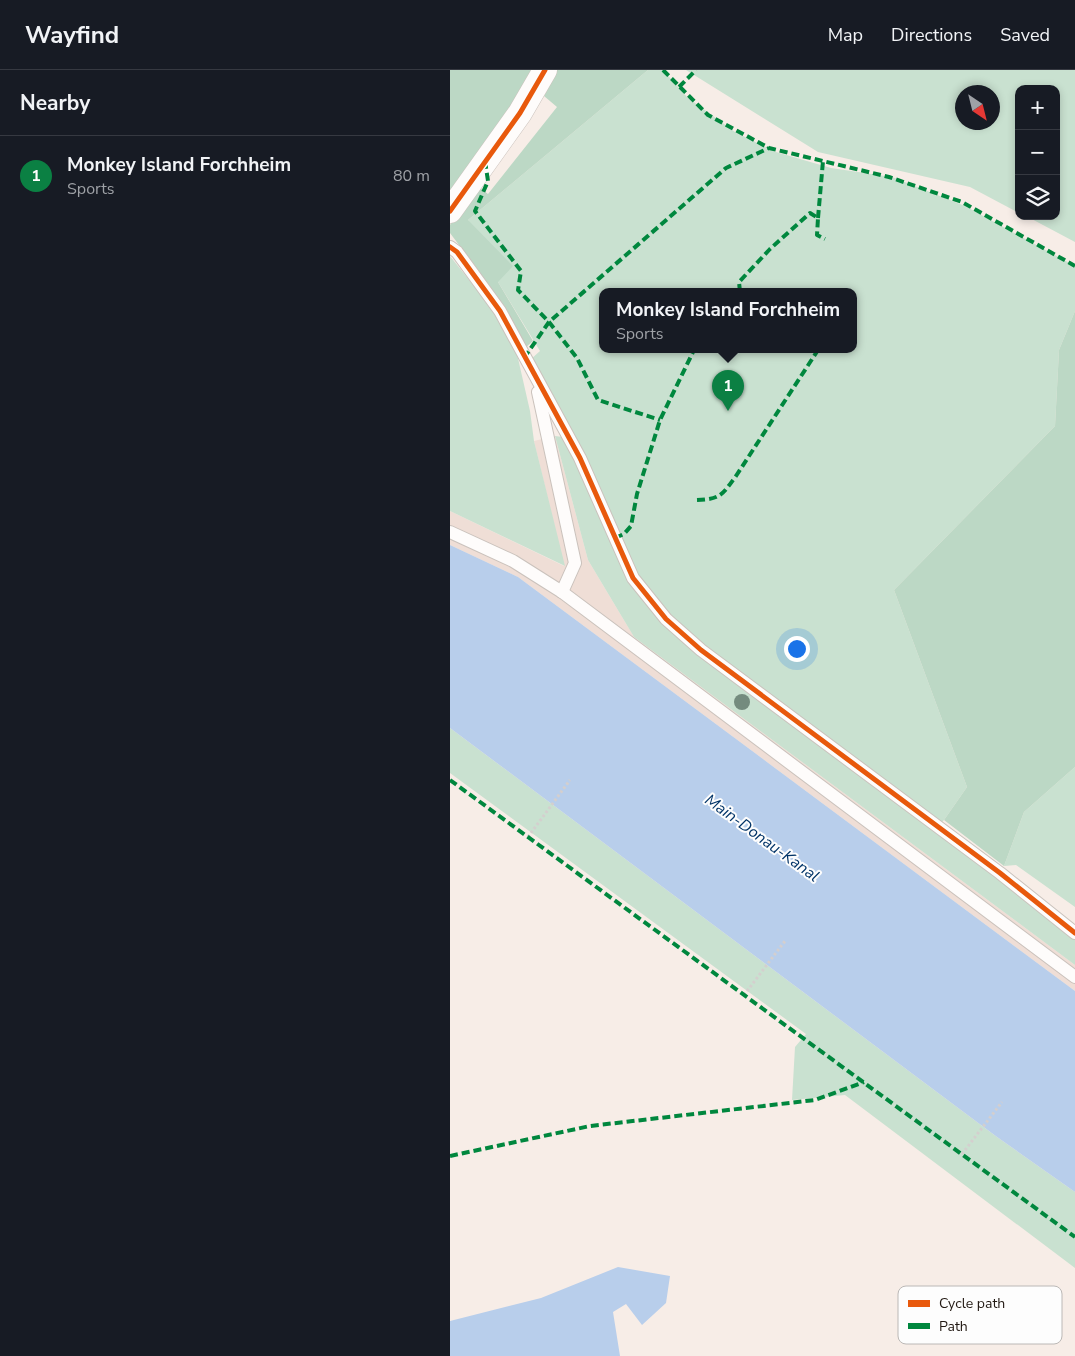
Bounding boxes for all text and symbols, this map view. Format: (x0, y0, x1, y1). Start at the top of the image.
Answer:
text: Wayfind (25, 19, 119, 51)
text: Map (828, 23, 863, 47)
text: Directions (891, 23, 972, 47)
text: Saved (1000, 23, 1050, 47)
north arrow (955, 85, 1000, 130)
map controls (1015, 85, 1060, 220)
button: + (1015, 85, 1060, 130)
text: Nearby (20, 89, 90, 117)
button: − (1015, 130, 1060, 175)
text: Monkey Island Forchheim (67, 152, 291, 178)
text: 1 (31, 165, 41, 187)
text: 80 m (393, 165, 430, 187)
button: layers (1015, 175, 1060, 220)
text: Sports (67, 178, 115, 200)
popup (599, 288, 857, 353)
text: Monkey Island Forchheim (616, 297, 840, 323)
text: Sports (616, 323, 663, 345)
pin: 1 (712, 370, 744, 411)
your location (784, 636, 810, 662)
water label: Main-Donau-Kanal (700, 789, 824, 887)
legend (898, 1286, 1062, 1344)
text: Cycle path (939, 1294, 1005, 1313)
text: Path (939, 1317, 968, 1336)

